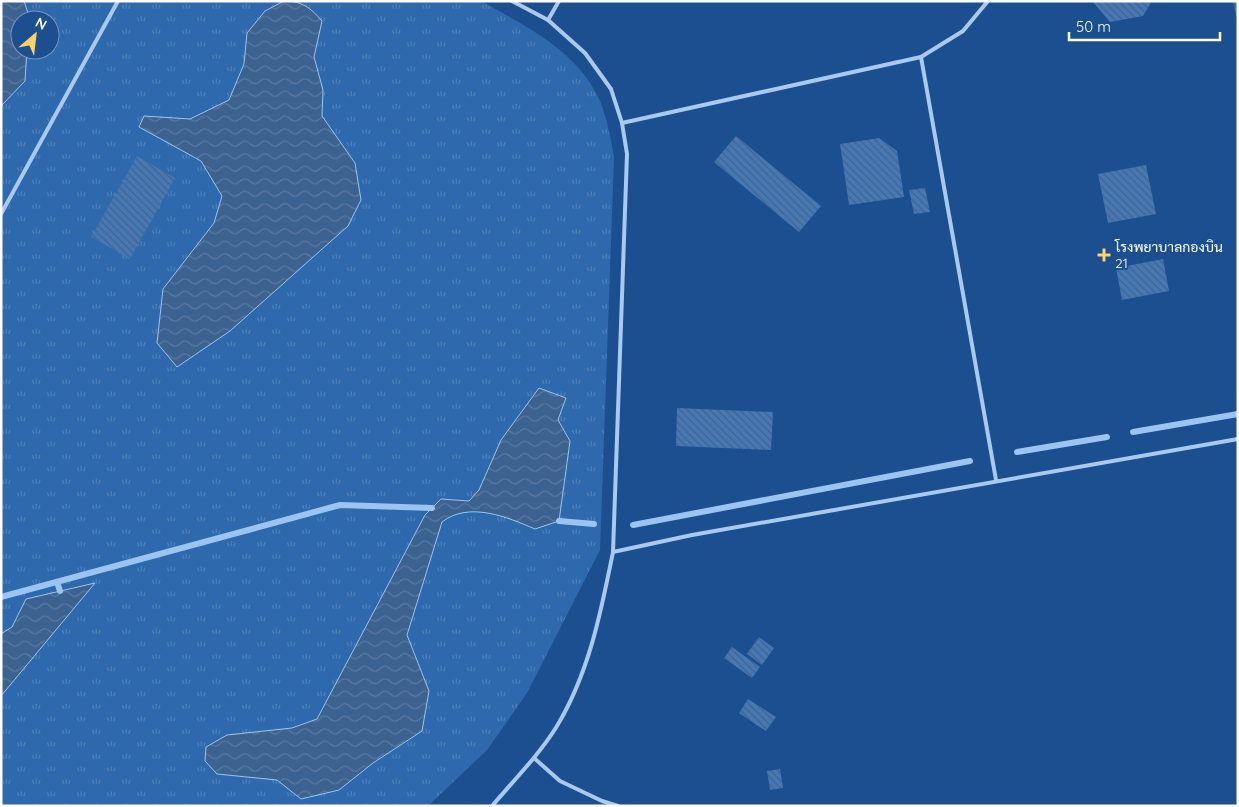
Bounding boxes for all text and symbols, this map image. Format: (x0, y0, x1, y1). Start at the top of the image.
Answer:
north arrow (10, 10, 60, 60)
scale bar (1069, 10, 1220, 42)
text: N (32, 13, 50, 34)
text: 50 m (1076, 17, 1111, 36)
place label: โรงพยาบาลกองบิน 21 (1114, 238, 1223, 272)
marker: โรงพยาบาลกองบิน 21 (1097, 248, 1111, 262)

